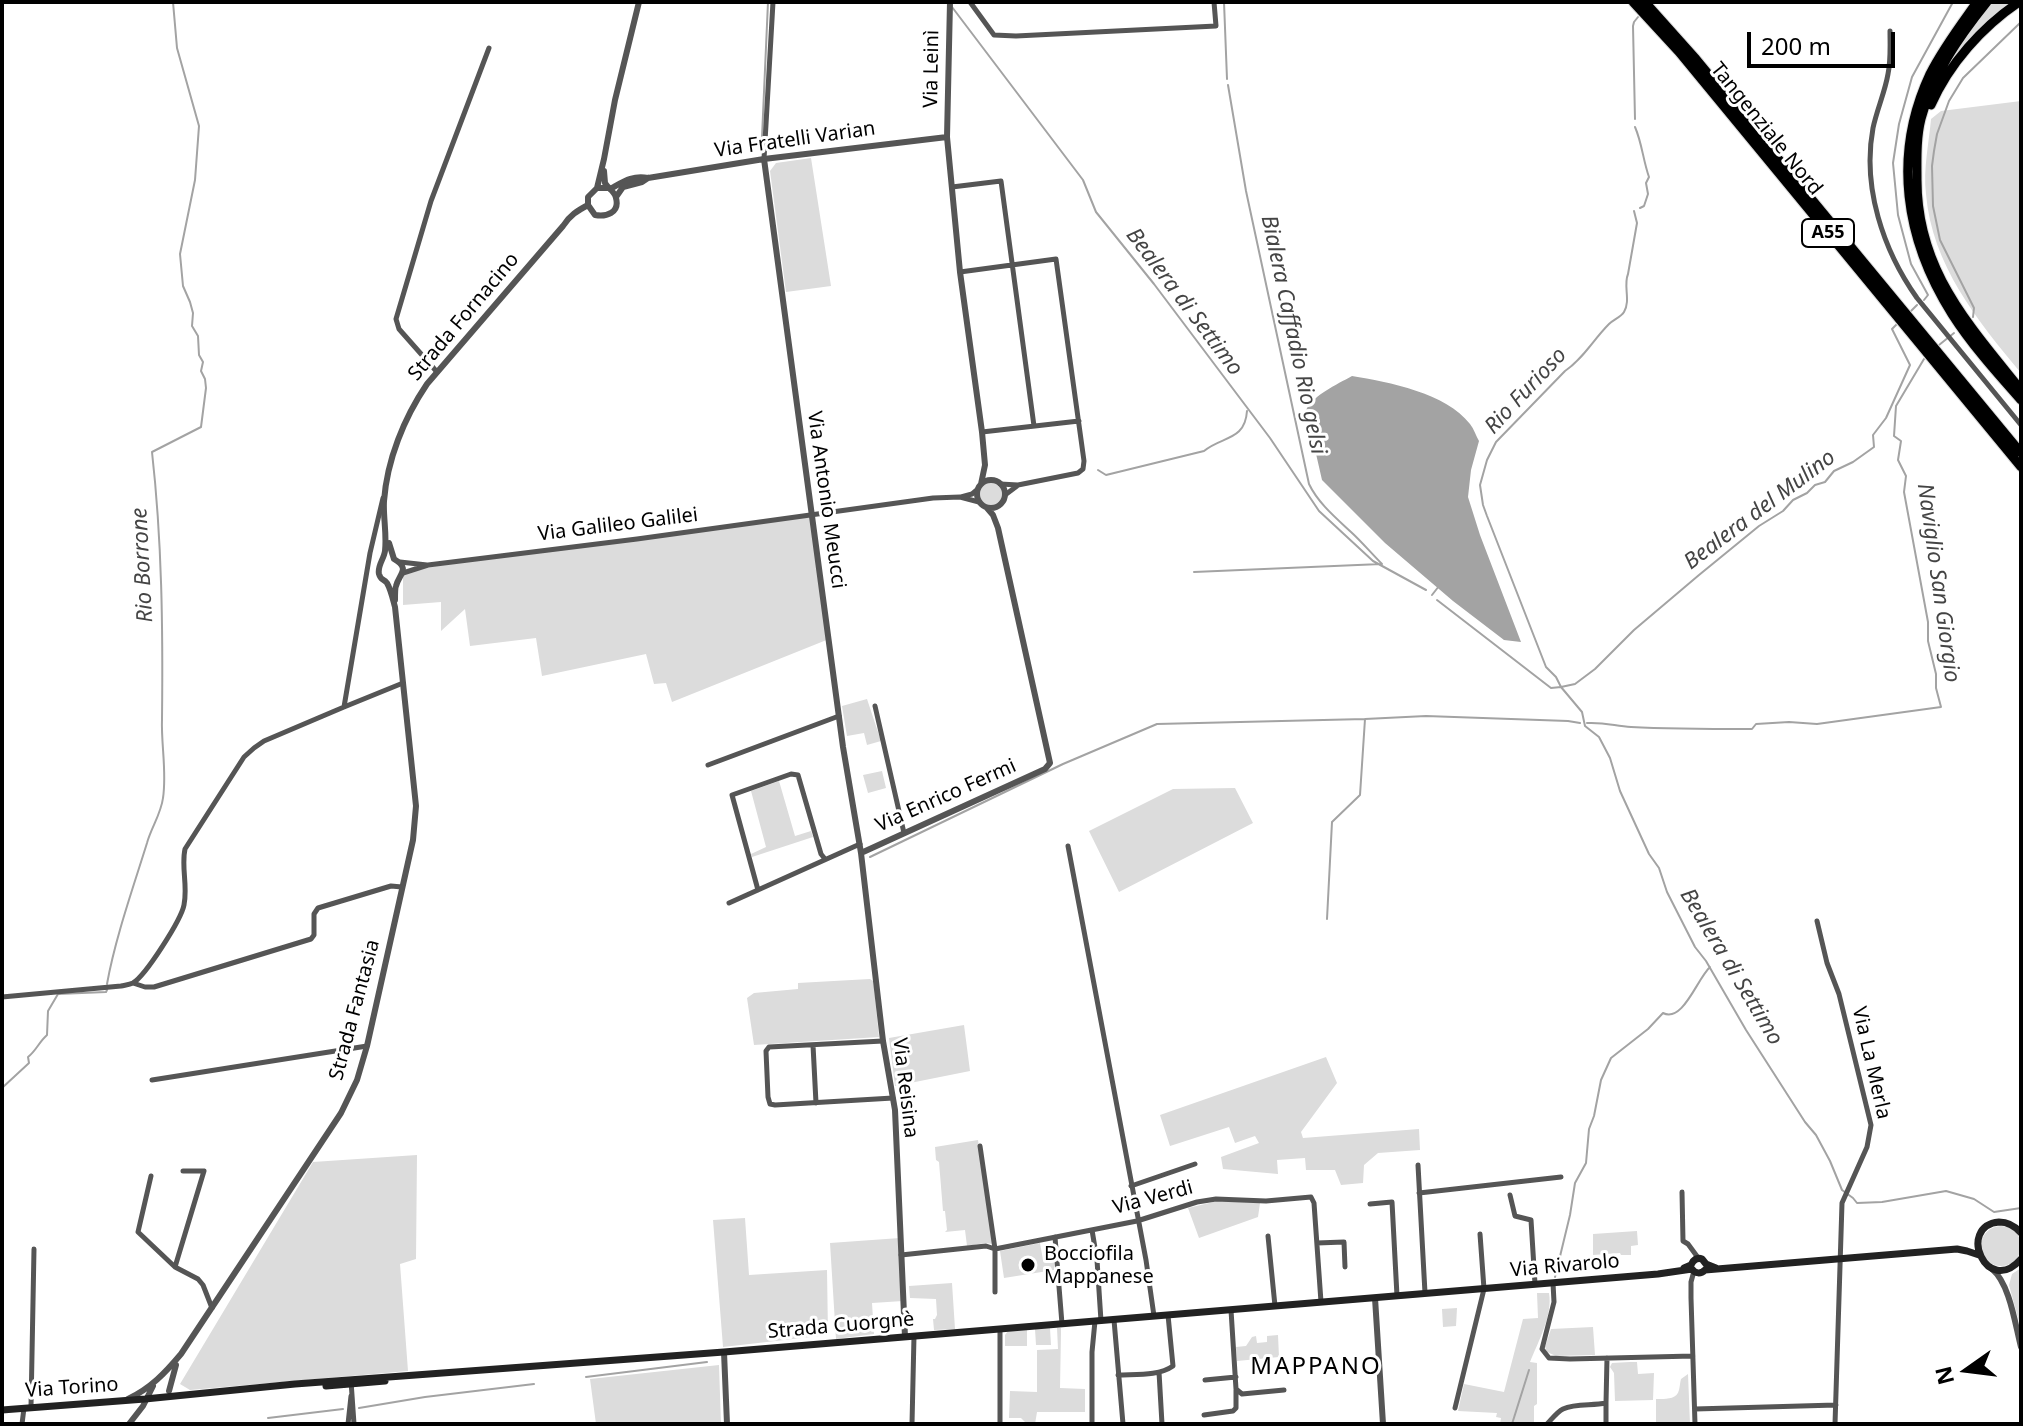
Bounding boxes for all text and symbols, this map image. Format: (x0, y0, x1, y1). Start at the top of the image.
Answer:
scale bar (1751, 16, 1899, 66)
text: 200 m (1761, 29, 1831, 62)
street label: Via Leinì (919, 30, 945, 108)
street label: Tangenziale Nord (1705, 58, 1827, 200)
street label: Via Fratelli Varian (713, 117, 877, 163)
water label: Bialera Caffadio Rio gelsi (1255, 213, 1331, 457)
road number: A55 (1802, 219, 1854, 247)
water label: Bealera di Settimo (1120, 223, 1248, 381)
street label: Strada Fornacino (404, 248, 524, 386)
water label: Rio Furioso (1479, 342, 1573, 440)
street label: Via Antonio Meucci (802, 410, 850, 590)
water label: Bealera del Mulino (1679, 444, 1841, 576)
water label: Naviglio San Giorgio (1911, 482, 1965, 684)
street label: Via Galileo Galilei (537, 503, 699, 547)
water label: Rio Borrone (127, 507, 159, 623)
street label: Via Enrico Fermi (872, 754, 1020, 838)
water label: Bealera di Settimo (1674, 884, 1788, 1050)
street label: Strada Fantasia (325, 937, 385, 1083)
street label: Via La Merla (1846, 1004, 1896, 1122)
street label: Via Reisina (887, 1037, 923, 1139)
street label: Via Verdi (1110, 1176, 1196, 1220)
place label: Bocciofila Mappanese (1044, 1242, 1154, 1289)
street label: Via Rivarolo (1509, 1249, 1621, 1283)
marker: Bocciofila Mappanese (1019, 1256, 1037, 1274)
street label: Strada Cuorgnè (767, 1308, 915, 1344)
north arrow (1927, 1330, 2007, 1410)
district label: MAPPANO (1250, 1353, 1382, 1381)
text: N (1927, 1364, 1960, 1388)
street label: Via Torino (25, 1373, 119, 1403)

